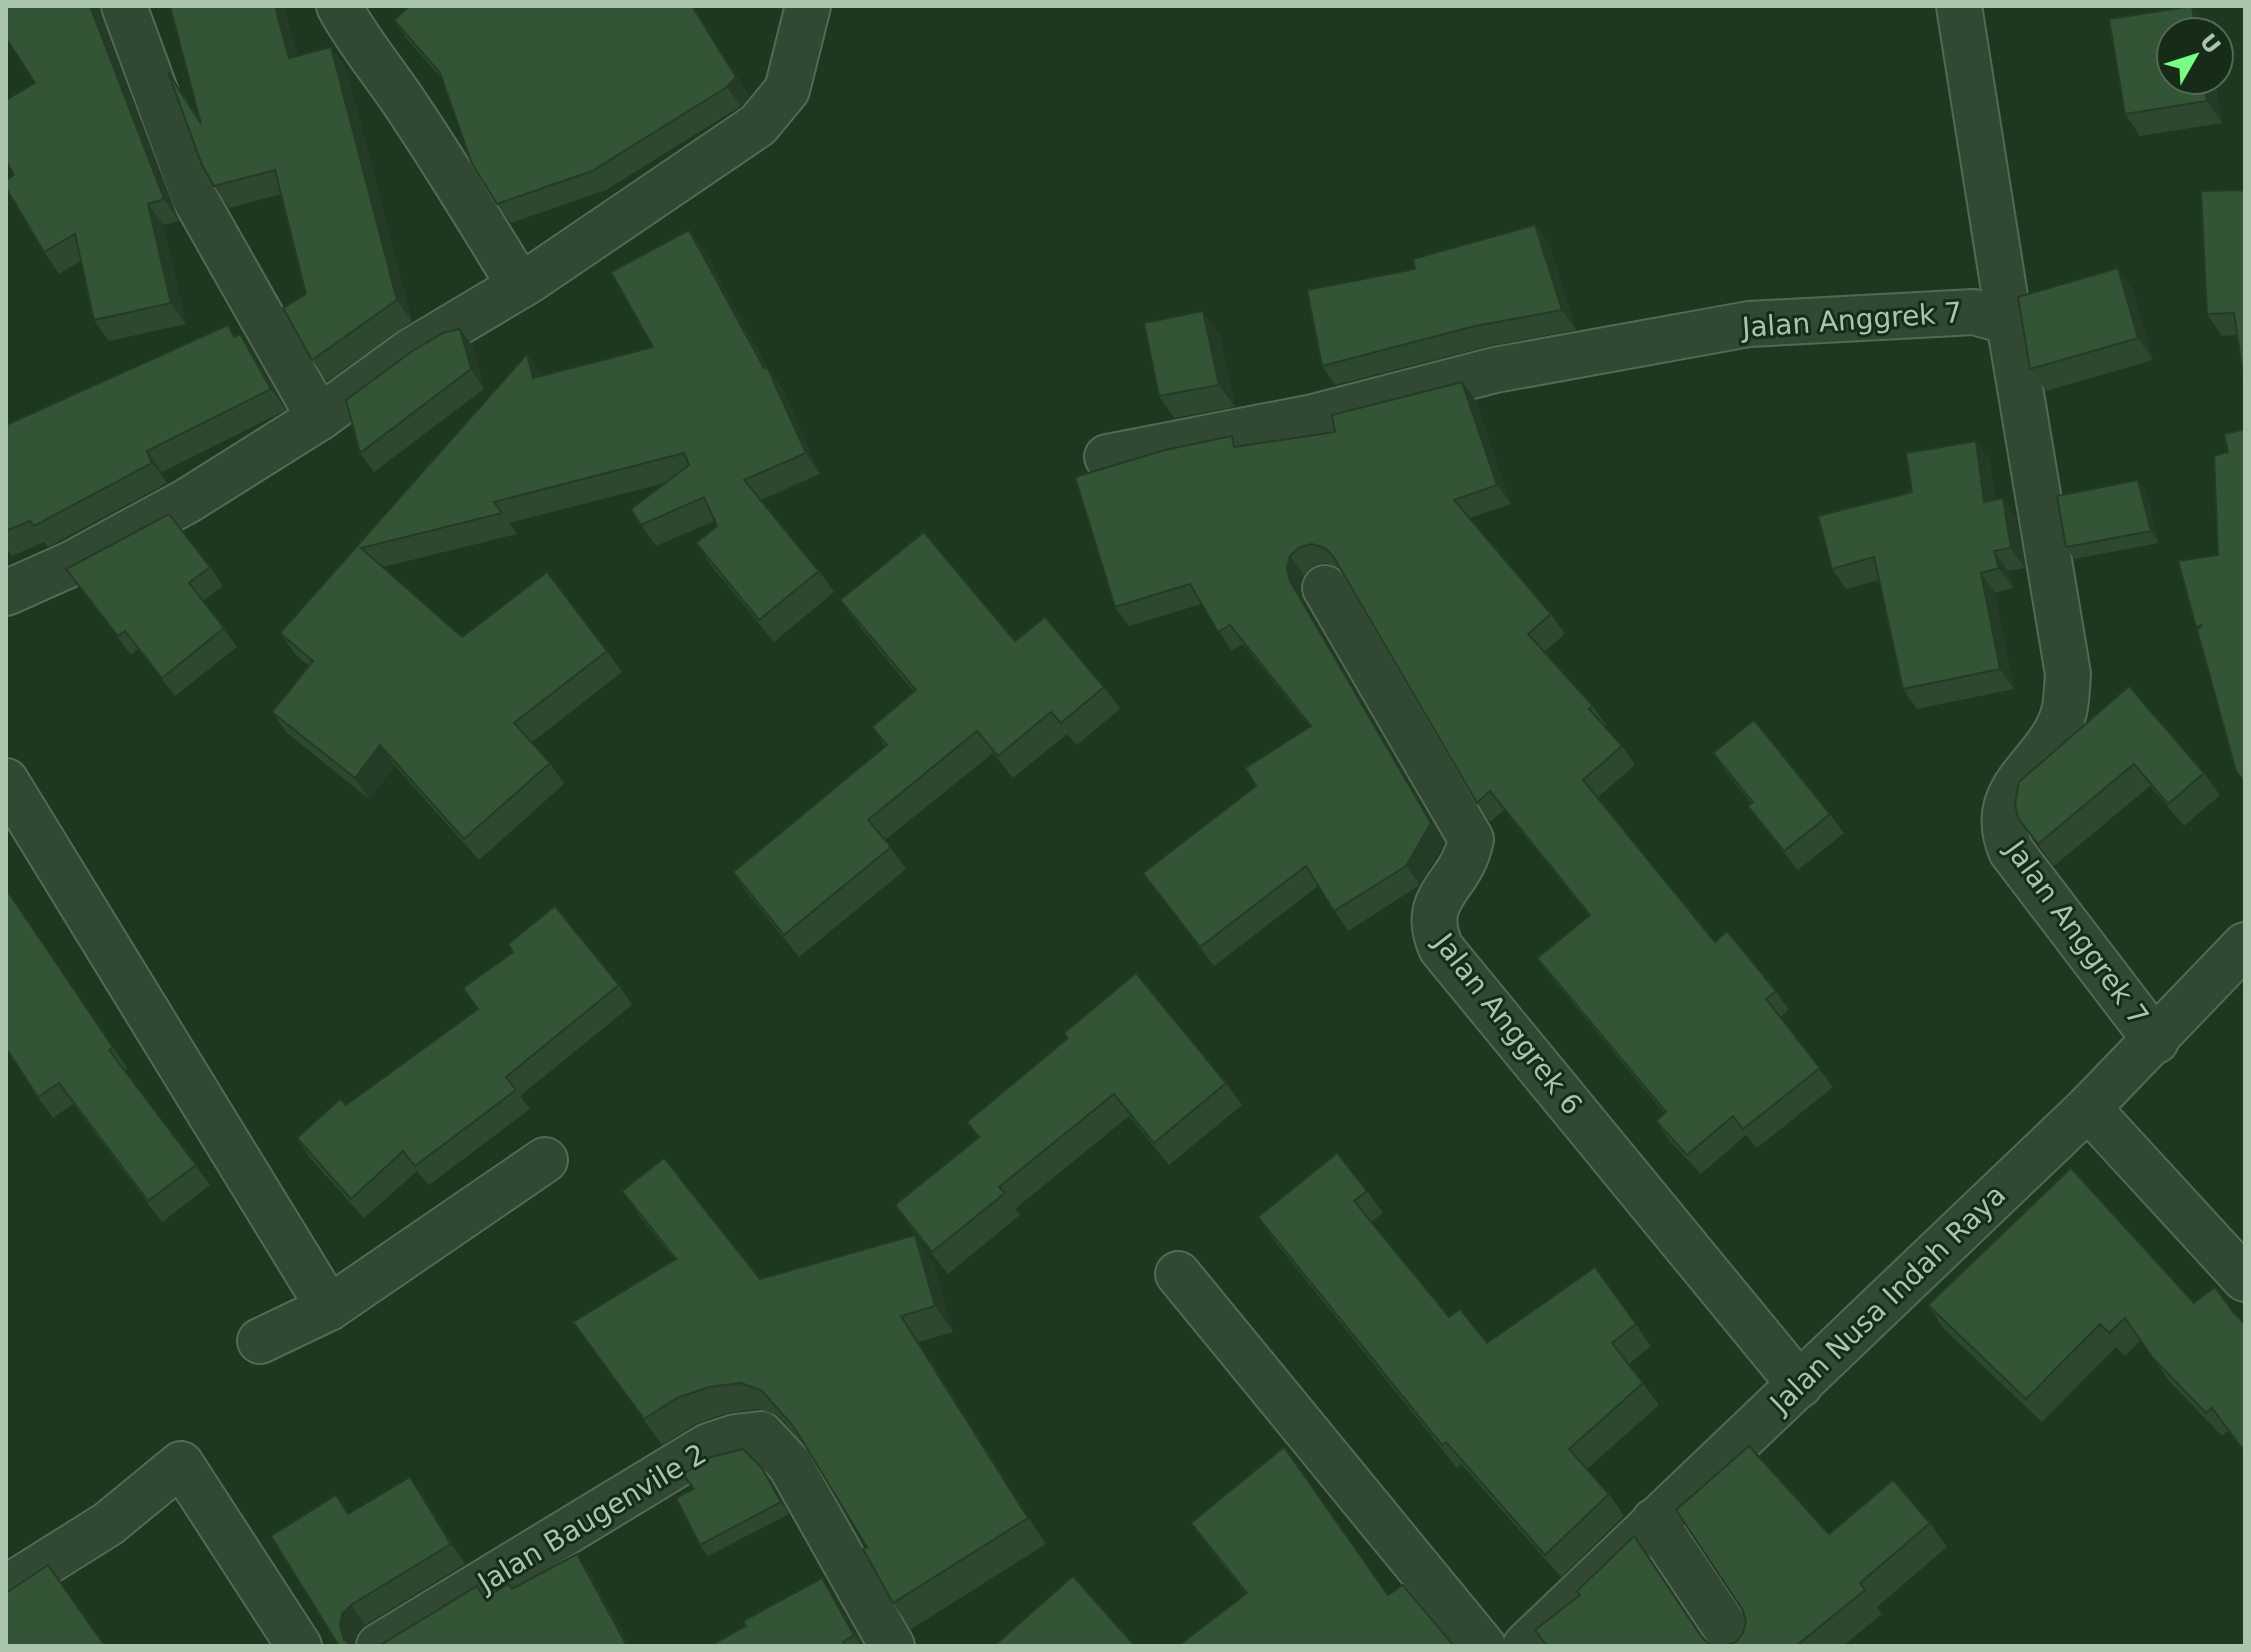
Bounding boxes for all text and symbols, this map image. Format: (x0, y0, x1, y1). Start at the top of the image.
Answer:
north arrow (2155, 16, 2235, 96)
text: U (2195, 29, 2225, 59)
street label: Jalan Anggrek 7 (1739, 296, 1963, 344)
street label: Jalan Anggrek 7 (1998, 832, 2155, 1032)
street label: Jalan Anggrek 6 (1426, 925, 1589, 1121)
street label: Jalan Nusa Indah Raya (1762, 1178, 2012, 1421)
street label: Jalan Baugenvile 2 (470, 1437, 712, 1600)

